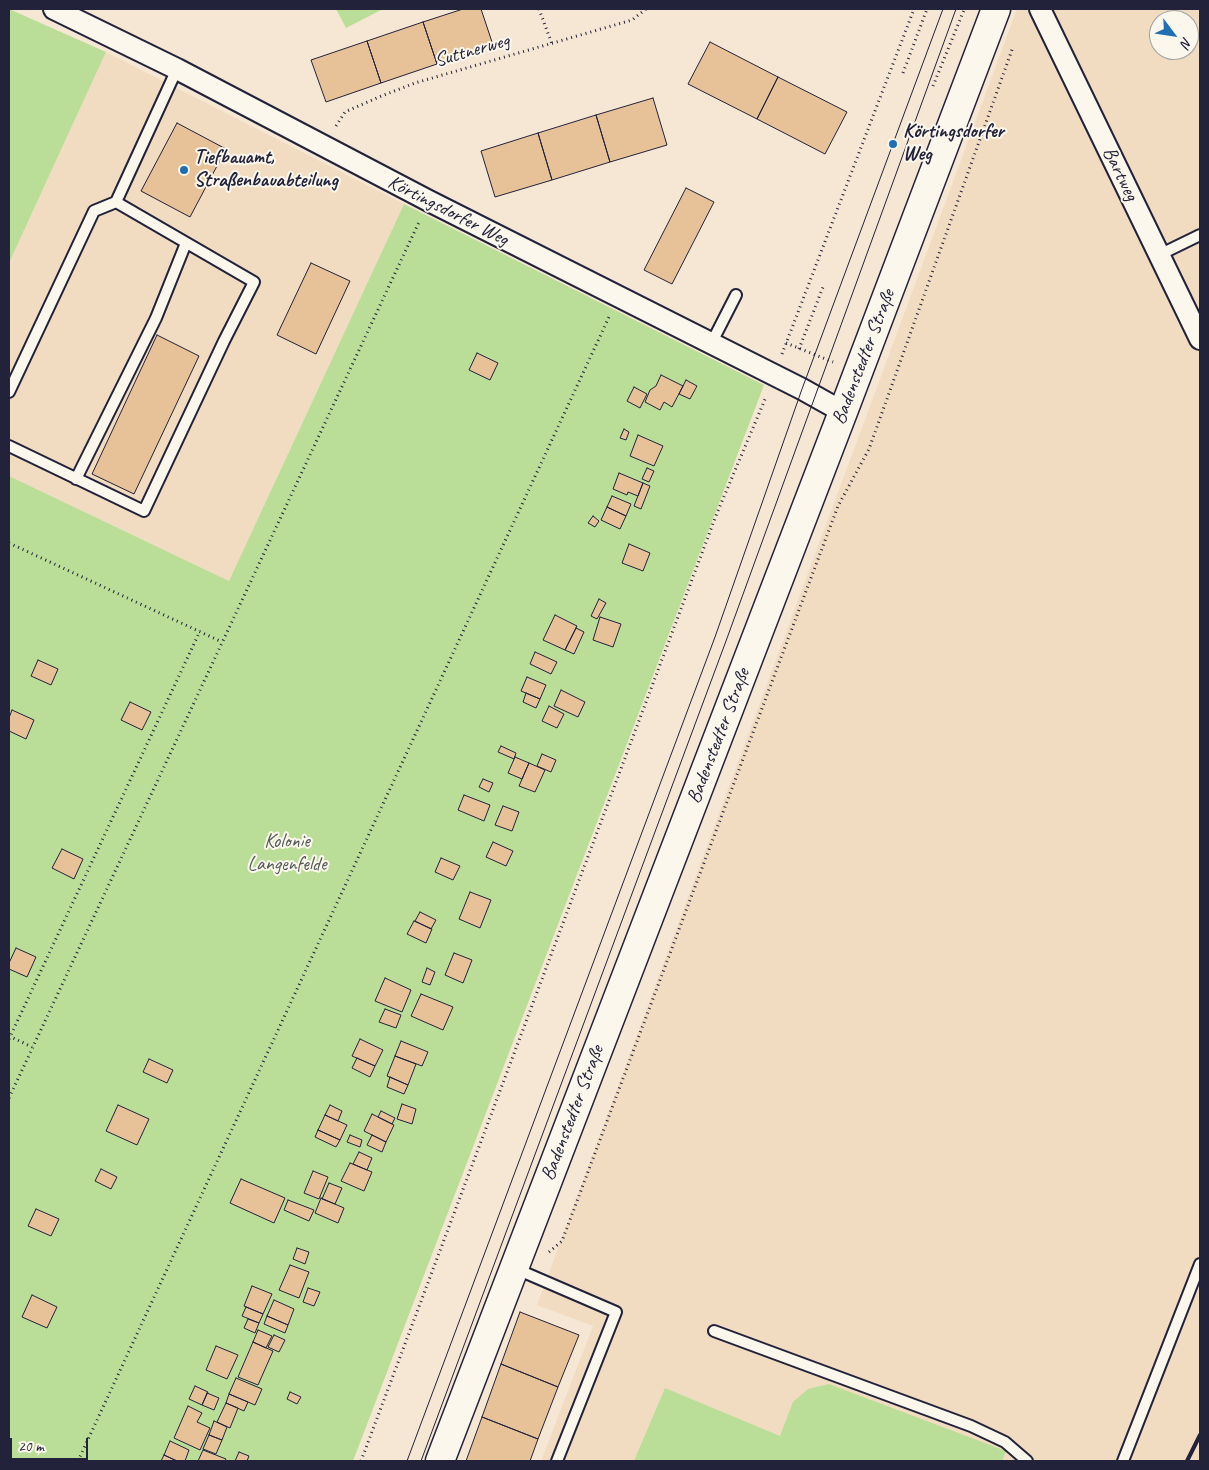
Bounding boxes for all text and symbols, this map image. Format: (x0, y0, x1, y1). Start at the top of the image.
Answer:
north arrow (1149, 10, 1199, 60)
street label: Suttnerweg (432, 29, 512, 73)
text: N (1177, 34, 1196, 51)
place label: Körtingsdorfer Weg (903, 120, 1004, 167)
marker: Körtingsdorfer Weg (887, 138, 899, 150)
street label: Bartweg (1097, 143, 1143, 205)
place label: Tiefbauamt, Straßenbauabteilung (194, 146, 338, 193)
marker: Tiefbauamt, Straßenbauabteilung (178, 164, 190, 176)
street label: Körtingsdorfer Weg (384, 170, 512, 252)
street label: Badenstedter Straße (827, 286, 901, 428)
street label: Badenstedter Straße (682, 665, 756, 807)
park label: Kolonie Langenfelde (248, 830, 326, 877)
street label: Badenstedter Straße (536, 1042, 610, 1184)
scale bar (12, 1428, 90, 1460)
text: 20 m (18, 1437, 44, 1456)

